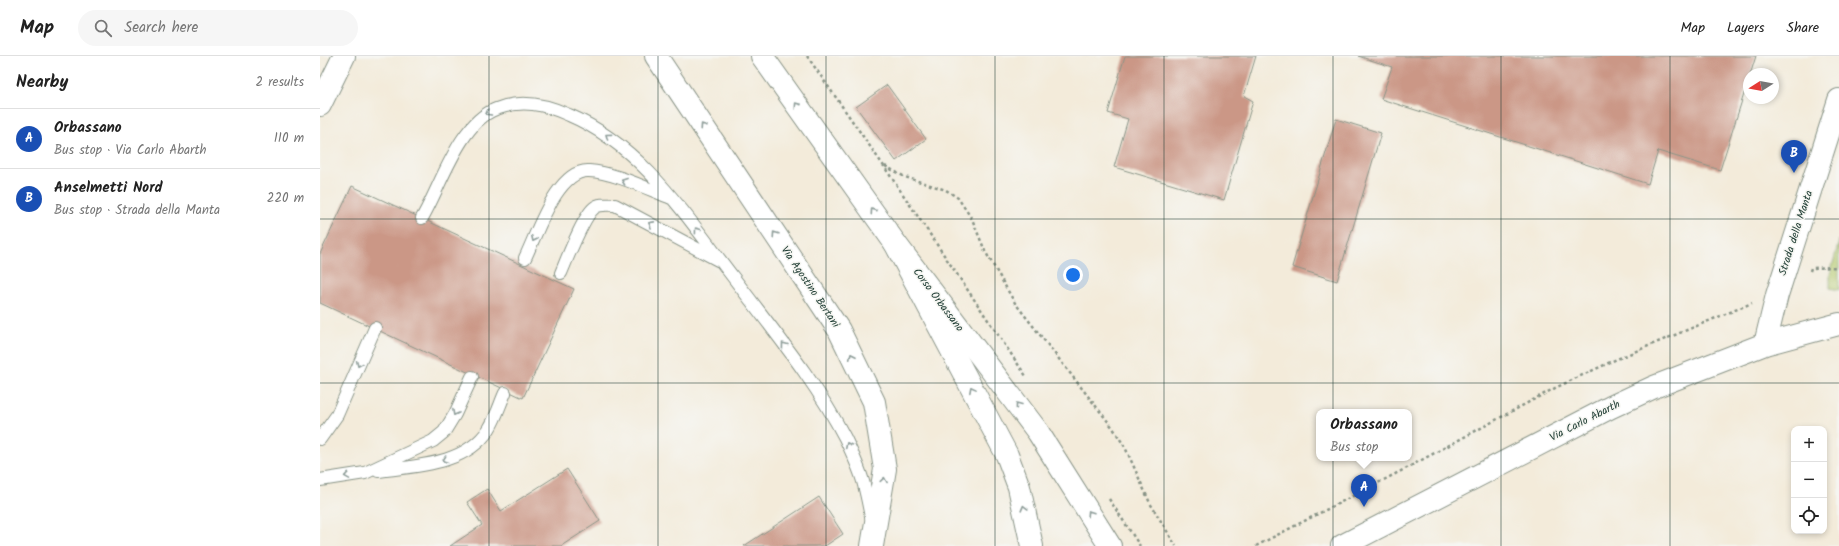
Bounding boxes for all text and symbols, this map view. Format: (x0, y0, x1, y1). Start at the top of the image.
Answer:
search box (78, 10, 358, 46)
text: Map (20, 13, 54, 43)
text: Search here (124, 16, 198, 40)
icon: search (92, 17, 114, 39)
text: Map (1681, 17, 1705, 39)
text: Layers (1727, 17, 1765, 39)
text: Share (1787, 17, 1819, 39)
north arrow (1743, 68, 1779, 104)
text: Nearby (16, 69, 68, 96)
text: 2 results (256, 72, 304, 93)
one-way arrow (795, 103, 802, 110)
one-way arrow (485, 108, 492, 115)
text: Orbassano (54, 116, 122, 140)
one-way arrow (701, 124, 708, 131)
text: A (25, 128, 33, 149)
text: 110 m (274, 128, 304, 149)
one-way arrow (606, 134, 613, 141)
text: Bus stop · Via Carlo Abarth (54, 140, 206, 161)
pin: B (1781, 140, 1807, 173)
text: Anselmetti Nord (54, 176, 163, 200)
one-way arrow (620, 177, 627, 185)
text: B (25, 188, 33, 209)
text: 220 m (267, 188, 304, 209)
street label: Strada della Manta (1774, 188, 1818, 278)
text: Bus stop · Strada della Manta (54, 200, 220, 221)
one-way arrow (870, 208, 878, 215)
one-way arrow (648, 222, 655, 229)
one-way arrow (695, 228, 702, 235)
one-way arrow (773, 232, 780, 239)
one-way arrow (531, 235, 539, 243)
street label: Via Agostino Bertani (776, 242, 844, 332)
street label: Corso Orbassano (908, 264, 968, 336)
your location (1063, 265, 1083, 285)
one-way arrow (782, 342, 789, 349)
one-way arrow (849, 353, 857, 360)
one-way arrow (356, 360, 364, 368)
one-way arrow (969, 386, 977, 393)
street label: Via Carlo Abarth (1547, 395, 1623, 446)
one-way arrow (1015, 402, 1022, 409)
one-way arrow (452, 409, 460, 416)
popup (1316, 409, 1412, 461)
text: Orbassano (1330, 413, 1398, 437)
map controls (1791, 426, 1827, 534)
button: + (1791, 426, 1827, 462)
text: Bus stop (1330, 437, 1378, 458)
one-way arrow (845, 442, 853, 450)
one-way arrow (441, 455, 448, 464)
button: − (1791, 462, 1827, 498)
one-way arrow (344, 471, 350, 480)
pin: A (1351, 474, 1377, 507)
one-way arrow (879, 477, 887, 483)
button: locate (1791, 498, 1827, 534)
one-way arrow (1020, 505, 1029, 512)
one-way arrow (1087, 510, 1095, 517)

